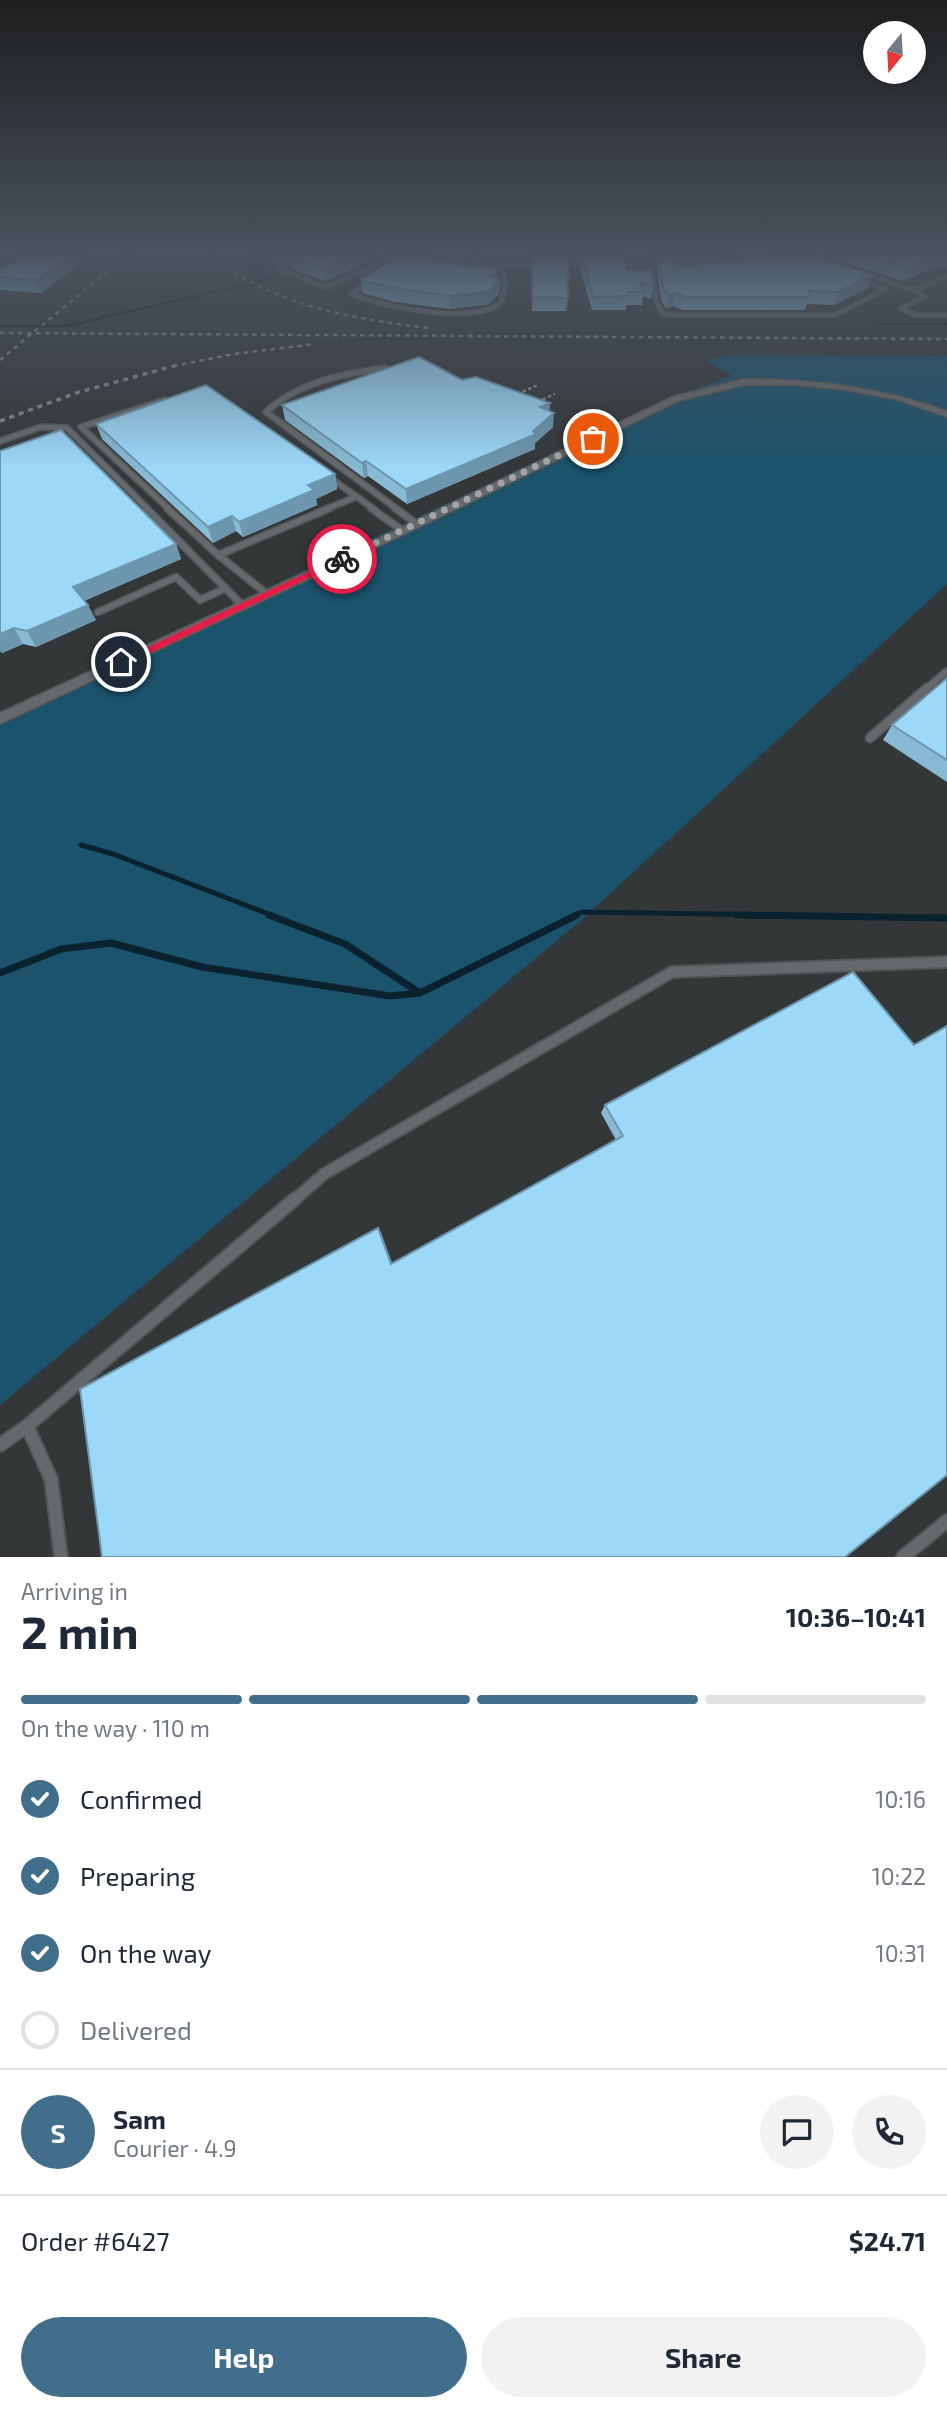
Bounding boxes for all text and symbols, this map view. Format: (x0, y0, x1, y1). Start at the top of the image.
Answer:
north arrow (863, 21, 926, 84)
map controls (863, 21, 926, 84)
pin (563, 409, 623, 469)
icon: bag (574, 420, 612, 458)
courier (307, 524, 377, 594)
icon: bike (323, 540, 361, 578)
pin (91, 632, 151, 692)
icon: home (102, 643, 140, 681)
text: Arriving in (21, 1577, 128, 1605)
text: 10:36–10:41 (786, 1601, 926, 1632)
text: 2 min (21, 1603, 139, 1658)
text: On the way · 110 m (21, 1714, 210, 1742)
icon: check (21, 1780, 59, 1818)
text: Confirmed (80, 1783, 203, 1814)
text: 10:16 (875, 1785, 926, 1813)
icon: check (21, 1857, 59, 1895)
text: Preparing (80, 1860, 195, 1891)
text: 10:22 (872, 1862, 926, 1890)
icon: check (21, 1934, 59, 1972)
text: On the way (80, 1937, 211, 1968)
text: 10:31 (876, 1939, 926, 1967)
text: Delivered (80, 2014, 192, 2045)
button: chat (760, 2095, 834, 2169)
button: phone (852, 2095, 926, 2169)
text: Sam (113, 2103, 166, 2134)
text: S (50, 2117, 66, 2148)
text: Courier · 4.9 (113, 2134, 237, 2162)
text: Order #6427 (21, 2225, 170, 2256)
text: $24.71 (849, 2225, 926, 2256)
button: Help (21, 2317, 467, 2397)
button: Share (481, 2317, 926, 2397)

